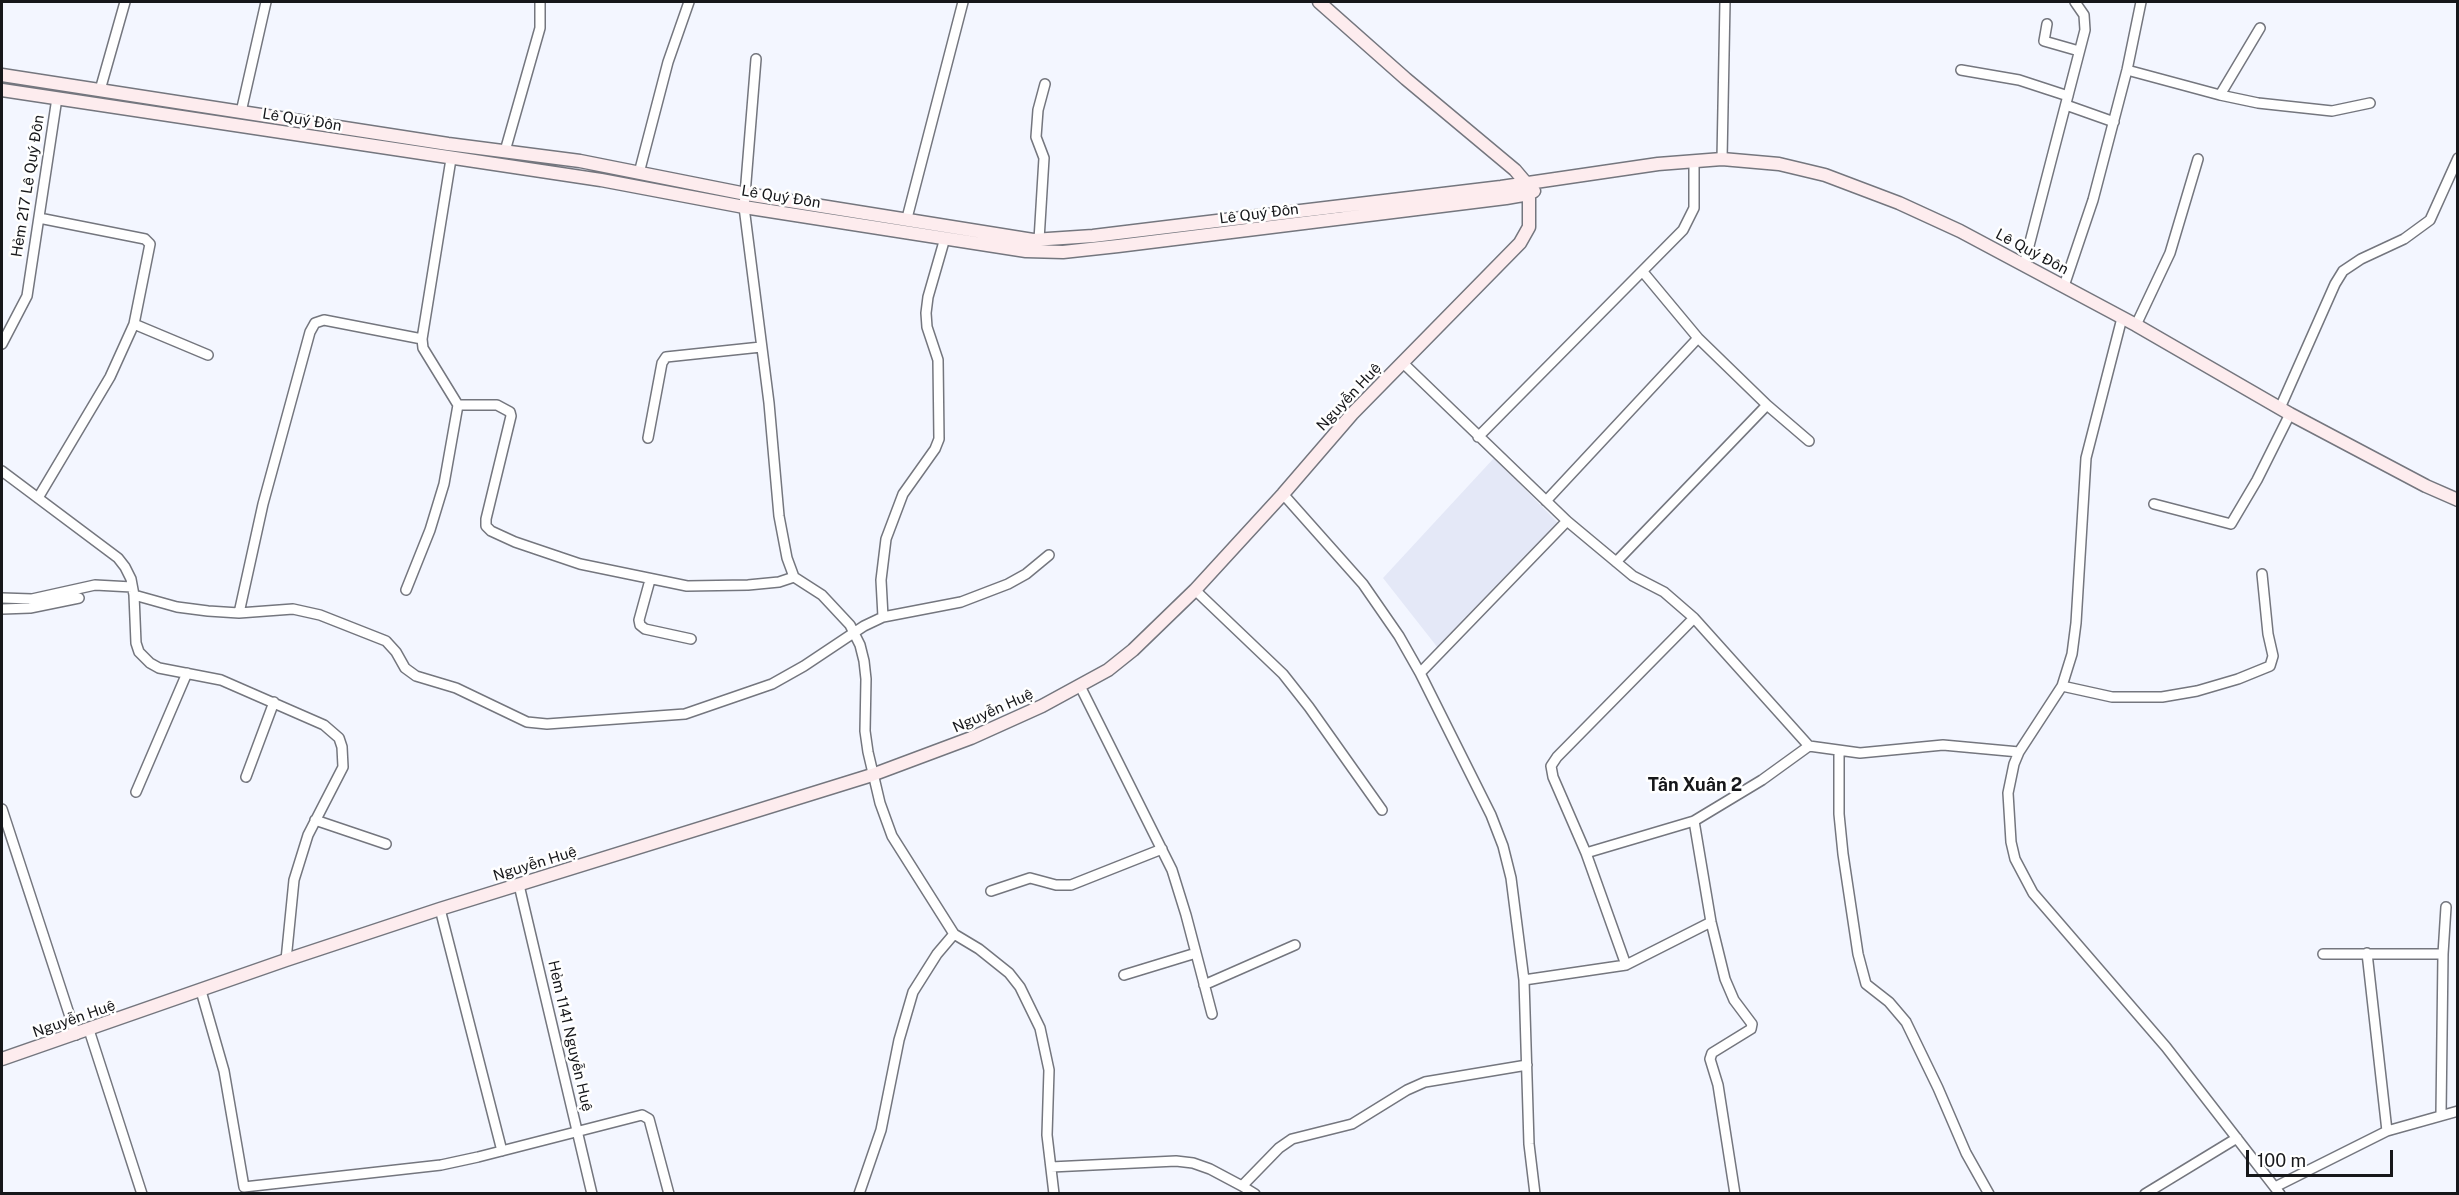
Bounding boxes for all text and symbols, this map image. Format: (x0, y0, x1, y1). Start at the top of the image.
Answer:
street label: Lê Quý Đôn (261, 105, 343, 135)
street label: Hẻm 217 Lê Quý Đôn (8, 113, 48, 259)
street label: Lê Quý Đôn (740, 182, 822, 212)
street label: Lê Quý Đôn (1218, 200, 1300, 228)
street label: Lê Quý Đôn (1993, 225, 2071, 279)
street label: Nguyễn Huệ (1313, 359, 1385, 435)
street label: Nguyễn Huệ (950, 685, 1036, 737)
district label: Tân Xuân 2 (1648, 774, 1742, 796)
street label: Nguyễn Huệ (491, 843, 579, 885)
street label: Hẻm 1141 Nguyễn Huệ (544, 959, 596, 1113)
street label: Nguyễn Huệ (30, 996, 118, 1042)
scale bar (2249, 1138, 2396, 1176)
text: 100 m (2257, 1150, 2306, 1171)

